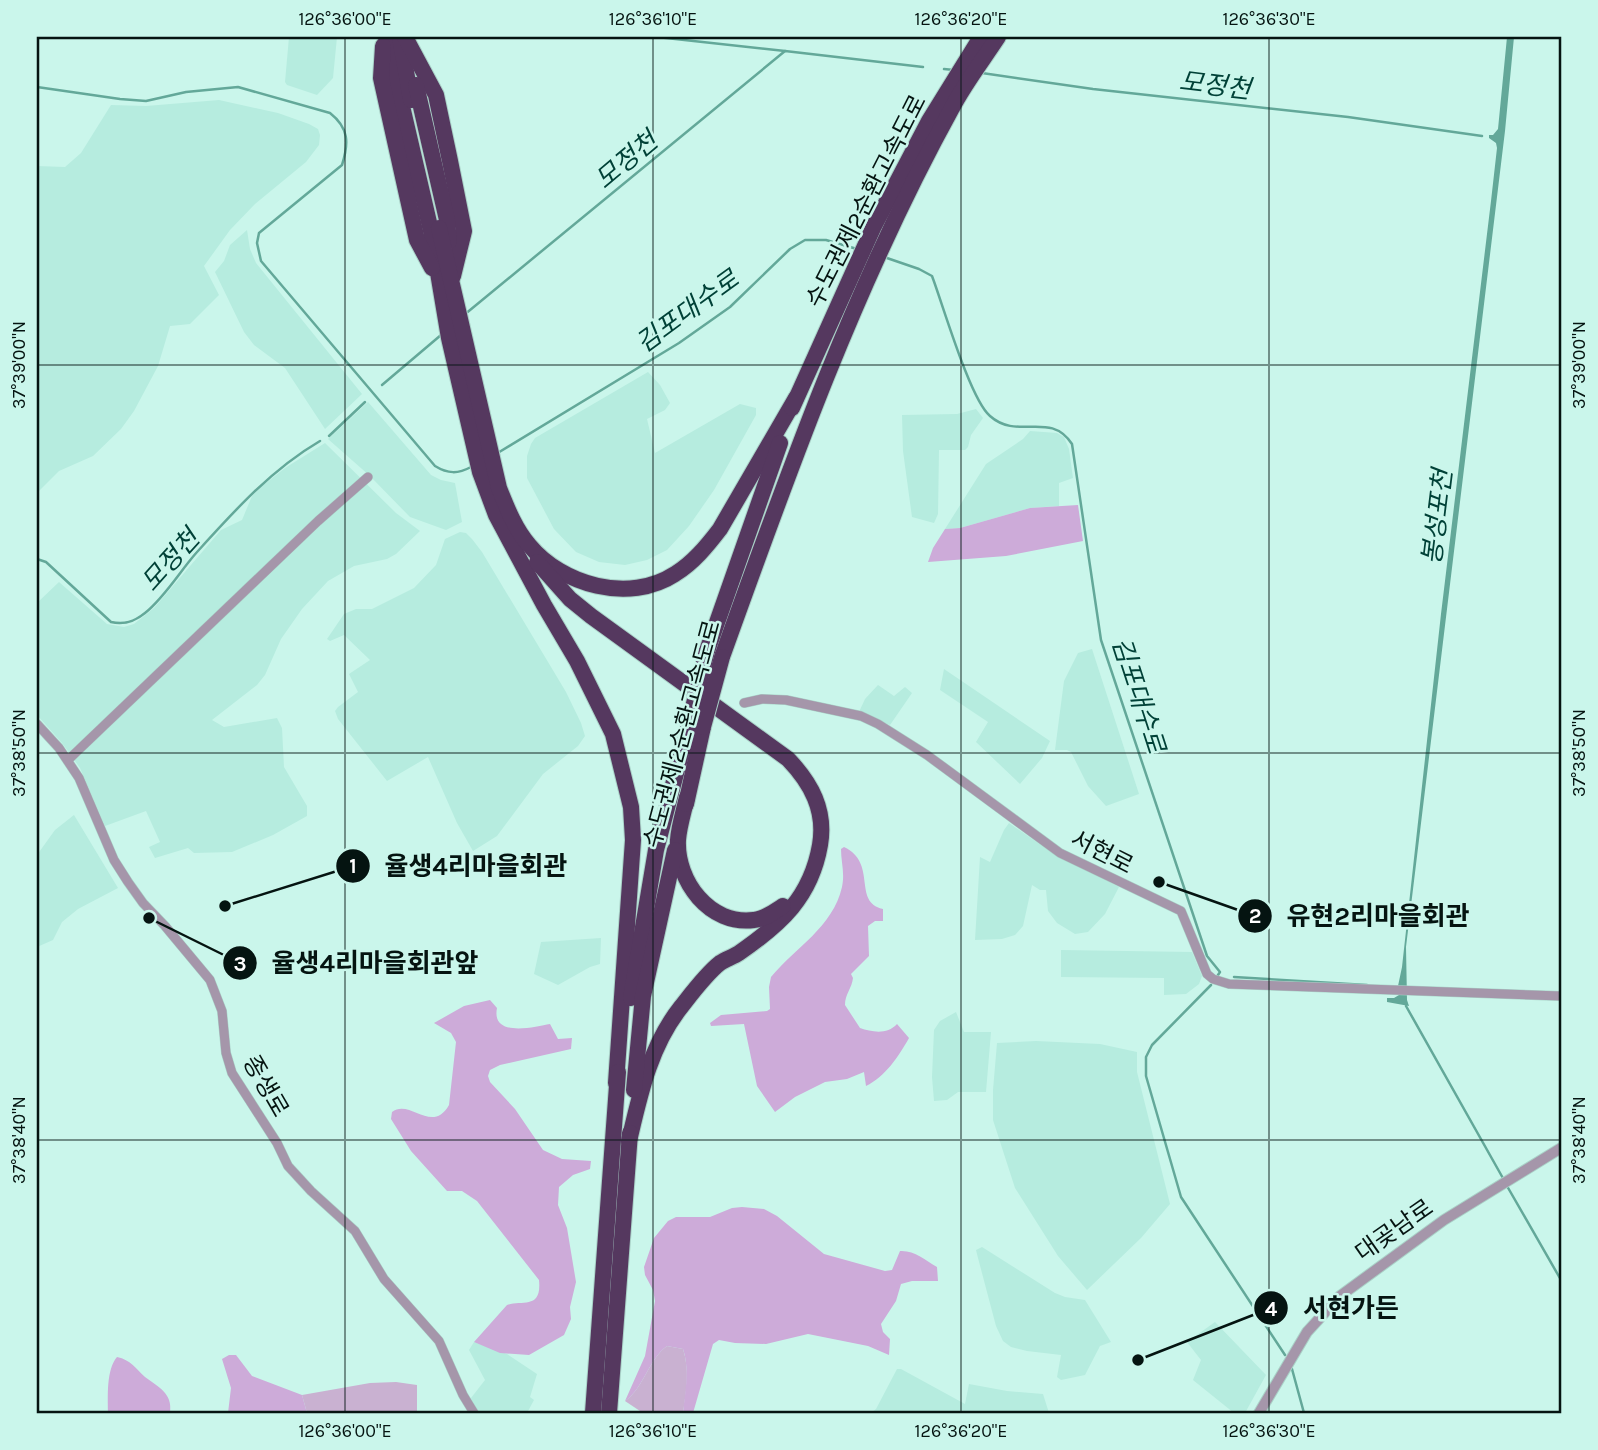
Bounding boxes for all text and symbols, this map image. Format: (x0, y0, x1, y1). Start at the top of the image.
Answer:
text: 126°36'00"E (298, 8, 392, 30)
text: 126°36'10"E (609, 8, 697, 30)
text: 126°36'20"E (915, 8, 1007, 30)
text: 126°36'30"E (1222, 8, 1316, 30)
water label: 모정천 (1177, 66, 1255, 106)
street label: 수도권제2순환고속도로 (800, 90, 932, 312)
water label: 모정천 (589, 123, 666, 195)
water label: 김포대수로 (630, 263, 746, 359)
text: 37°39'00"N (8, 321, 30, 409)
text: 37°39'00"N (1568, 321, 1590, 409)
water label: 봉성포천 (1416, 465, 1459, 566)
water label: 모정천 (135, 521, 208, 597)
street label: 수도권제2순환고속도로 (638, 617, 726, 851)
water label: 김포대수로 (1105, 633, 1172, 758)
text: 37°38'50"N (8, 709, 30, 797)
text: 37°38'50"N (1568, 709, 1590, 797)
street label: 서현로 (1066, 824, 1138, 880)
callout: 율생4리마을회관 (335, 843, 581, 890)
text: 율생4리마을회관 (385, 851, 568, 882)
text: 1 (349, 854, 357, 878)
callout: 유현2리마을회관 (1237, 893, 1483, 940)
text: 유현2리마을회관 (1286, 901, 1470, 932)
text: 2 (1249, 904, 1261, 928)
callout: 율생4리마을회관앞 (222, 940, 492, 987)
text: 율생4리마을회관앞 (272, 948, 478, 979)
text: 3 (233, 952, 247, 976)
street label: 종생로 (237, 1050, 295, 1122)
text: 37°38'40"N (8, 1096, 30, 1184)
text: 37°38'40"N (1568, 1096, 1590, 1184)
street label: 대곶남로 (1350, 1193, 1438, 1267)
callout: 서현가든 (1254, 1285, 1413, 1332)
text: 서현가든 (1303, 1293, 1399, 1324)
text: 4 (1265, 1297, 1278, 1321)
text: 126°36'00"E (298, 1420, 392, 1442)
text: 126°36'10"E (609, 1420, 697, 1442)
text: 126°36'20"E (915, 1420, 1007, 1442)
text: 126°36'30"E (1222, 1420, 1316, 1442)

